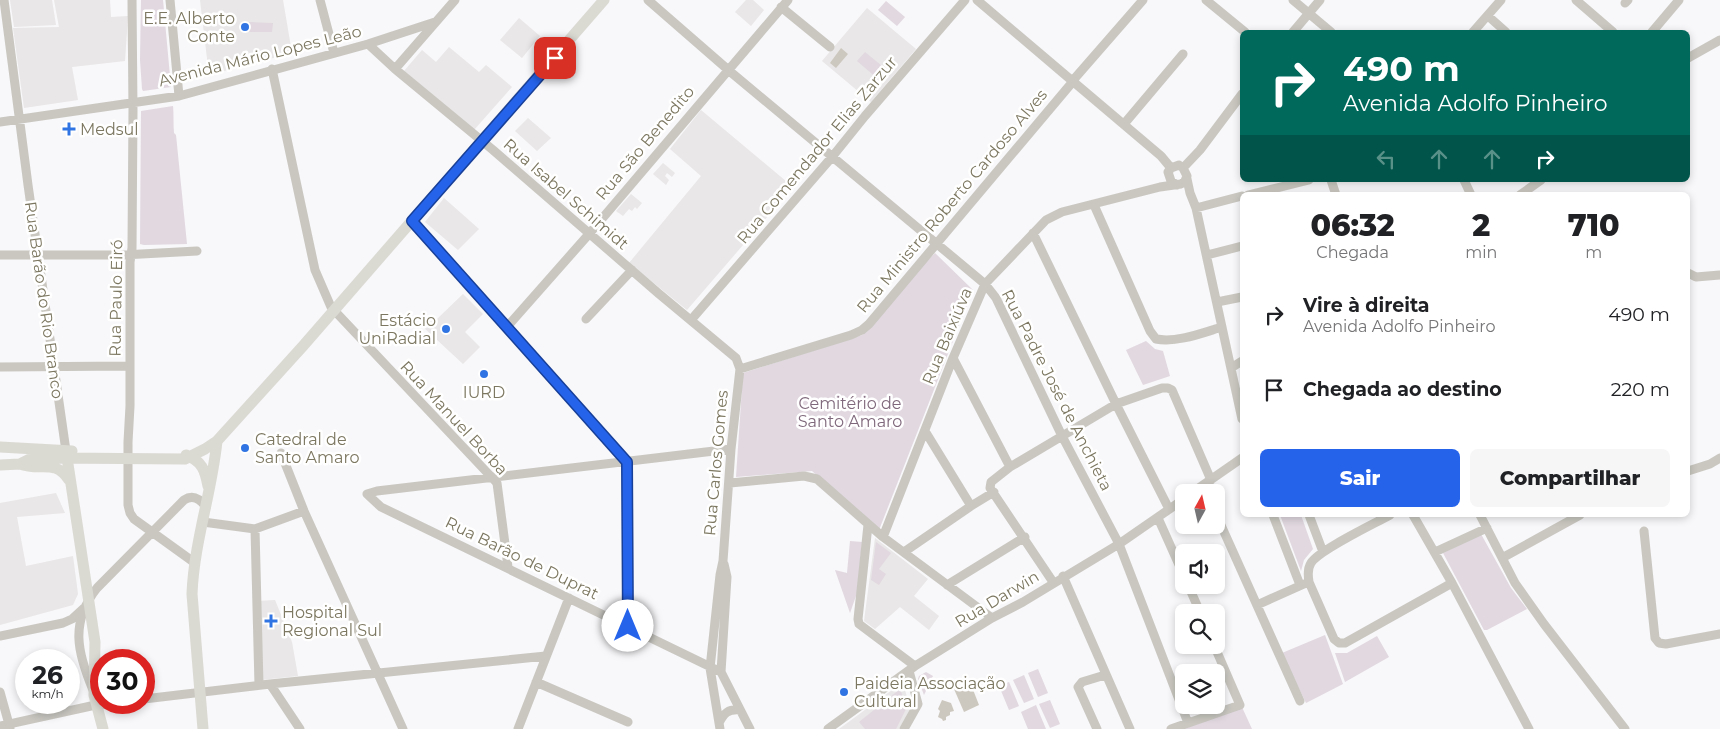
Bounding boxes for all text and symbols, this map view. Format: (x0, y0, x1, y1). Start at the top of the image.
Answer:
place label: E.E. Alberto Conte (143, 9, 235, 46)
marker: E.E. Alberto Conte (239, 21, 251, 33)
street label: Avenida Mário Lopes Leão (157, 22, 363, 90)
pin (534, 37, 576, 79)
icon: arrive (541, 44, 569, 72)
text: 490 m (1343, 47, 1460, 90)
icon: right (1260, 50, 1325, 115)
street label: Rua Comendador Elias Zarzur (733, 53, 901, 247)
street label: Rua São Benedito (592, 82, 698, 204)
street label: Rua Ministro Roberto Cardoso Alves (853, 85, 1051, 317)
text: Avenida Adolfo Pinheiro (1343, 90, 1608, 117)
place label: Medsul (80, 120, 139, 139)
marker: Medsul (62, 122, 76, 136)
street label: Rua Isabel Schimidt (500, 135, 633, 254)
icon: left (1372, 145, 1400, 173)
icon: ahead (1425, 145, 1453, 173)
icon: ahead (1478, 145, 1506, 173)
icon: right (1531, 145, 1559, 173)
street label: Rua Barão do Rio Branco (21, 200, 67, 400)
text: 06:32 (1310, 207, 1395, 244)
text: 2 (1472, 207, 1490, 244)
text: 710 (1568, 207, 1620, 244)
street label: Rua Paulo Eiró (105, 239, 127, 357)
text: Chegada (1316, 243, 1389, 262)
text: min (1465, 243, 1497, 262)
text: m (1585, 243, 1602, 262)
street label: Rua Baixiúva (918, 285, 976, 387)
street label: Rua Padre José de Anchieta (998, 286, 1116, 494)
text: Vire à direita (1303, 294, 1430, 317)
icon: right (1260, 301, 1288, 329)
text: 490 m (1608, 303, 1670, 326)
place label: Estácio UniRadial (358, 311, 436, 348)
text: Avenida Adolfo Pinheiro (1303, 317, 1495, 336)
marker: Estácio UniRadial (440, 323, 452, 335)
street label: Rua Manuel Borba (396, 357, 512, 479)
marker: IURD (478, 368, 490, 380)
icon: arrive (1260, 376, 1288, 404)
text: Chegada ao destino (1303, 378, 1502, 401)
text: 220 m (1611, 378, 1670, 401)
place label: IURD (463, 383, 505, 402)
street label: Rua Carlos Gomes (700, 389, 732, 537)
park label: Cemitério de Santo Amaro (798, 394, 902, 431)
place label: Catedral de Santo Amaro (255, 430, 360, 467)
marker: Catedral de Santo Amaro (239, 442, 251, 454)
button: Sair (1260, 449, 1460, 507)
button: Compartilhar (1470, 449, 1670, 507)
north arrow (1175, 484, 1225, 534)
map controls (1175, 484, 1225, 714)
street label: Rua Barão de Duprat (442, 513, 602, 604)
button: sound (1175, 544, 1225, 594)
street label: Rua Darwin (952, 567, 1042, 631)
position arrow (601, 599, 653, 651)
place label: Hospital Regional Sul (282, 603, 382, 640)
button: search (1175, 604, 1225, 654)
marker: Hospital Regional Sul (264, 614, 278, 628)
speed limit sign: 30 (90, 649, 155, 714)
text: 26 (32, 660, 63, 690)
button: layers (1175, 664, 1225, 714)
place label: Paideia Associação Cultural (854, 674, 1006, 711)
text: km/h (31, 686, 64, 701)
marker: Paideia Associação Cultural (838, 686, 850, 698)

